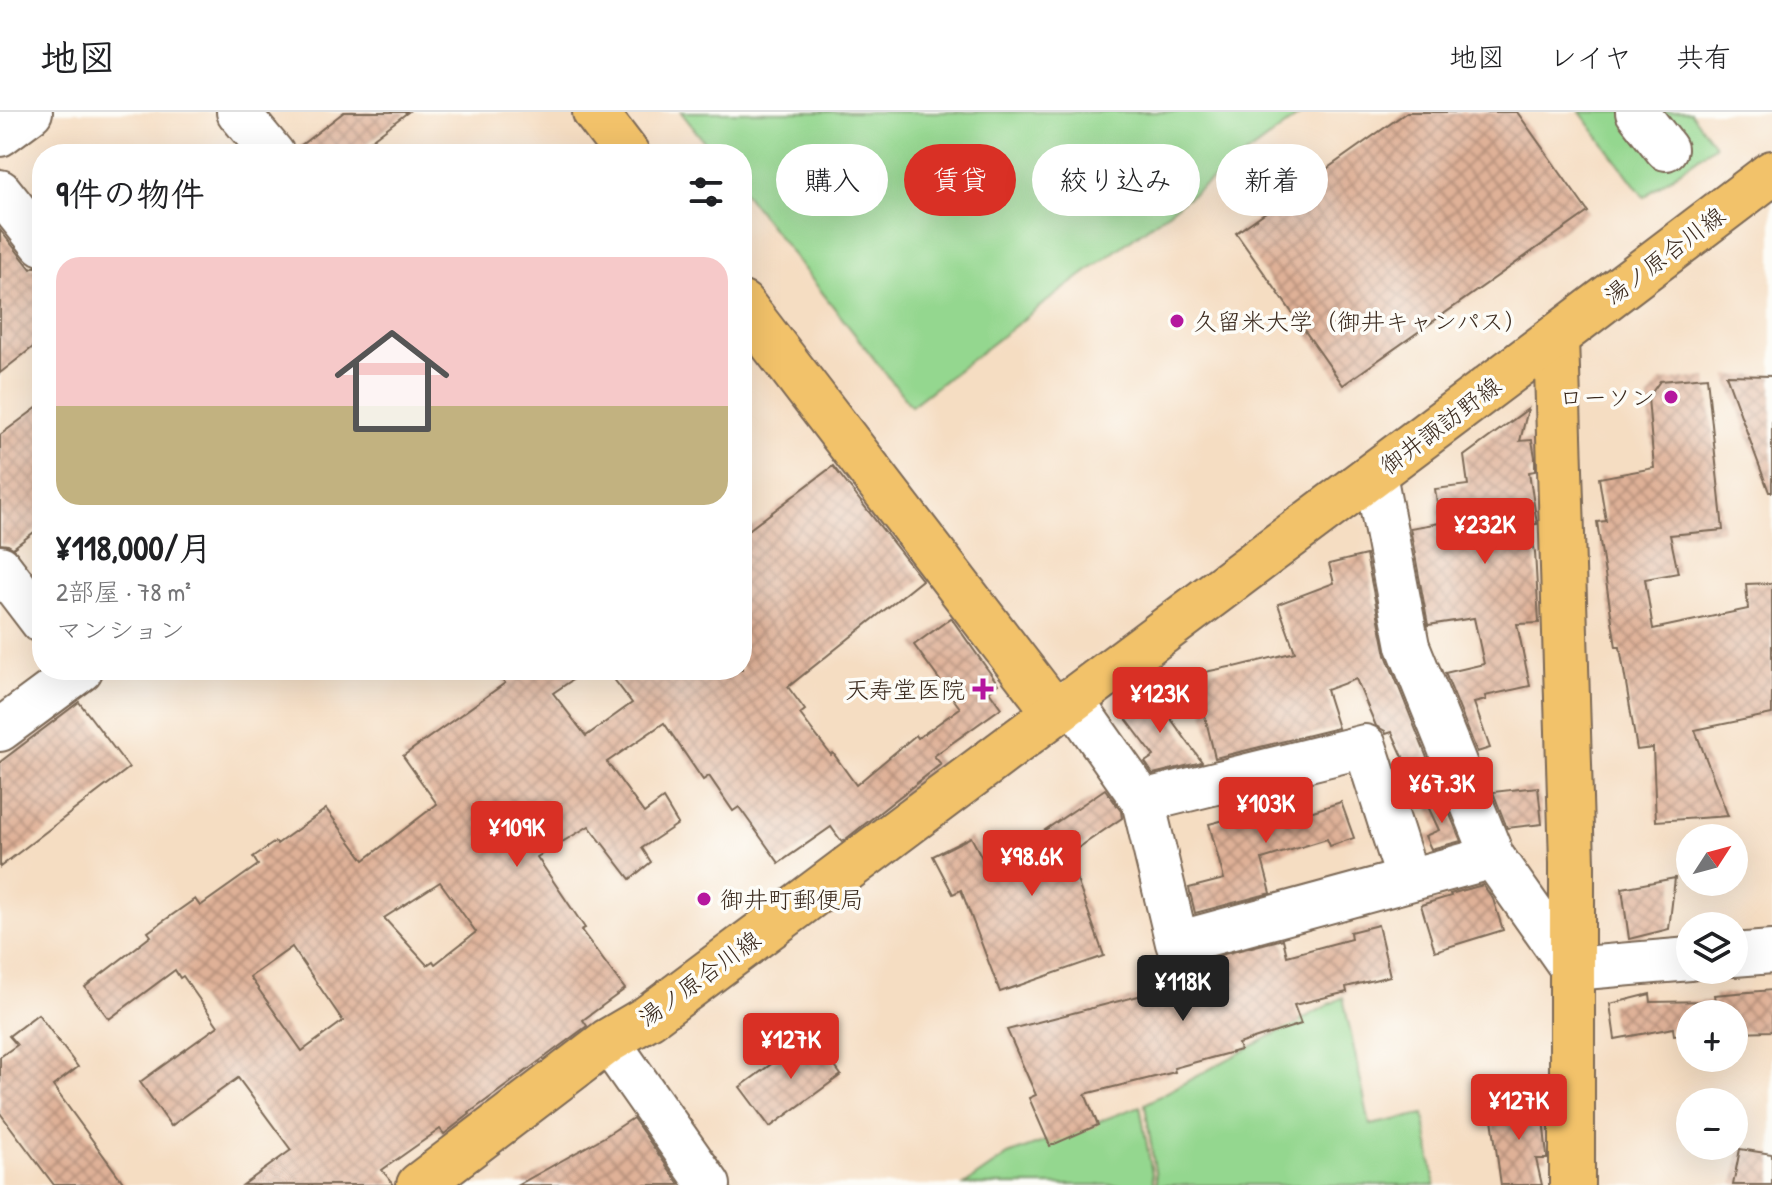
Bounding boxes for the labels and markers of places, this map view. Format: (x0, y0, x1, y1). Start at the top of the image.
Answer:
place label: 久留米大学（御井キャンパス） (1193, 305, 1528, 337)
marker: 久留米大学（御井キャンパス） (1168, 312, 1186, 330)
place label: ローソン (1559, 381, 1655, 413)
marker: ローソン (1662, 388, 1680, 406)
pin: ¥232K (1429, 498, 1541, 566)
pin: ¥123K (1104, 667, 1216, 735)
place label: 天寿堂医院 (845, 673, 965, 705)
marker: 天寿堂医院 (972, 678, 994, 700)
pin: ¥67.3K (1377, 757, 1507, 825)
pin: ¥103K (1210, 777, 1322, 845)
pin: ¥109K (461, 801, 573, 869)
pin: ¥98.6K (967, 830, 1097, 898)
place label: 御井町郵便局 (720, 883, 864, 915)
marker: 御井町郵便局 (695, 890, 713, 908)
pin: ¥118K (1127, 955, 1239, 1023)
pin: ¥127K (735, 1013, 847, 1081)
pin: ¥127K (1463, 1074, 1575, 1142)

